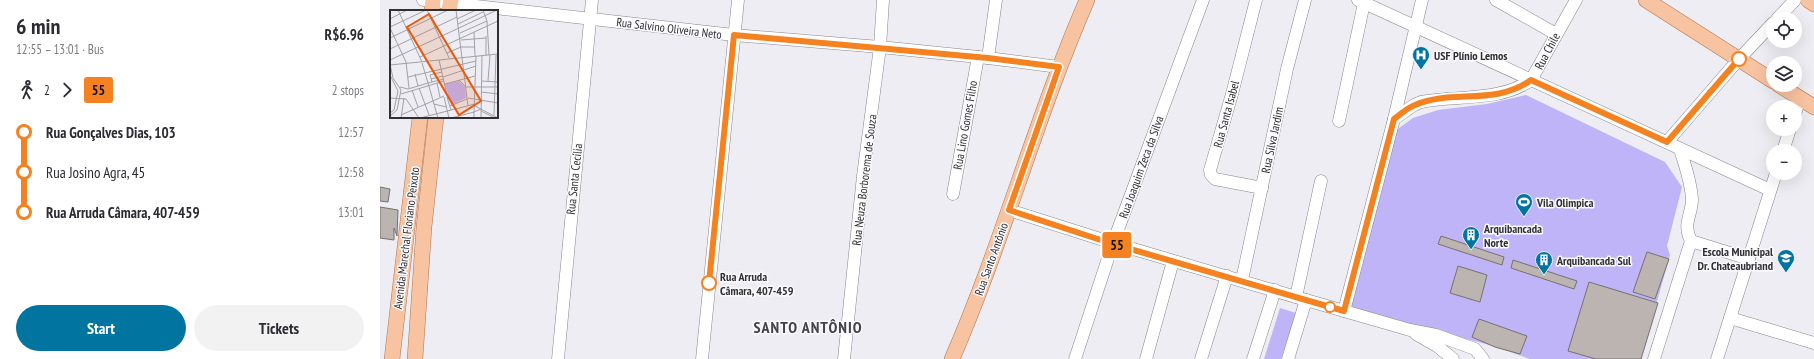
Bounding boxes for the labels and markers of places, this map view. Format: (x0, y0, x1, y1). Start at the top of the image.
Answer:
hospital icon: USF Plínio Lemos (1411, 45, 1431, 70)
place label: USF Plínio Lemos (1434, 48, 1508, 63)
unlabelled marker (1731, 51, 1747, 67)
sports icon: Vila Olimpica (1514, 192, 1534, 217)
place label: Vila Olimpica (1536, 195, 1593, 210)
place label: Arquibancada Norte (1483, 221, 1542, 250)
building icon: Arquibancada Norte (1461, 225, 1481, 250)
place label: Escola Municipal Dr. Chateaubriand (1698, 244, 1773, 273)
school or university icon: Escola Municipal Dr. Chateaubriand (1776, 248, 1796, 273)
building icon: Arquibancada Sul (1534, 250, 1554, 275)
place label: Arquibancada Sul (1556, 253, 1631, 268)
place label: Rua Arruda Câmara, 407-459 (720, 269, 794, 298)
marker: Rua Arruda Câmara, 407-459 (701, 275, 717, 291)
unlabelled marker (1324, 301, 1336, 313)

